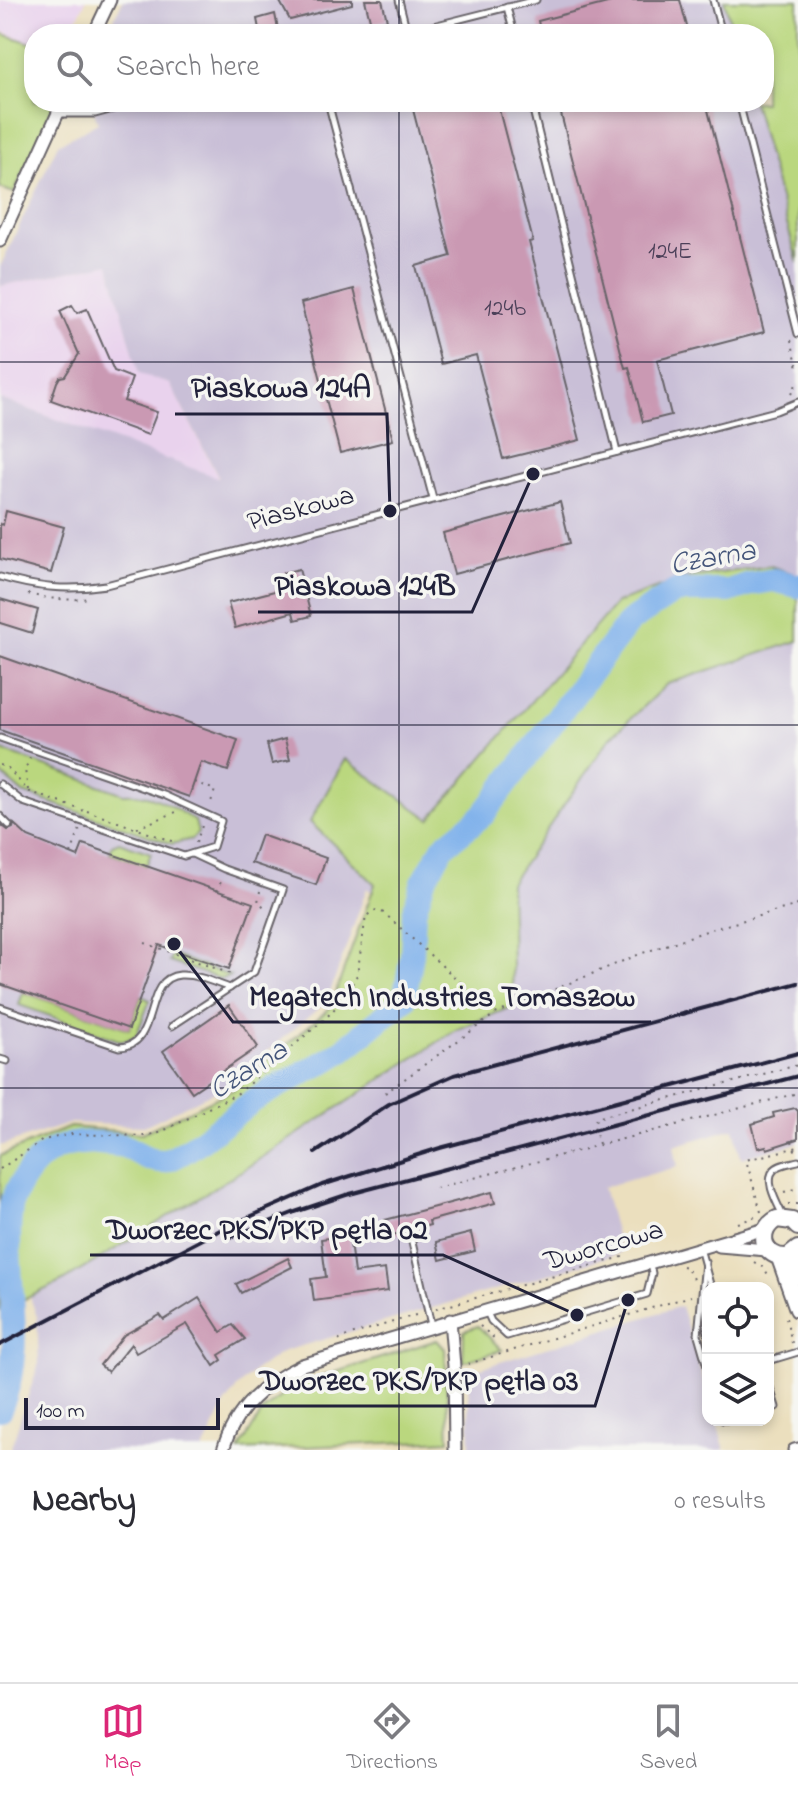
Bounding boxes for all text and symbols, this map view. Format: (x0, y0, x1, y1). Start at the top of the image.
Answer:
search box (24, 24, 774, 112)
icon: search (52, 46, 96, 90)
text: Search here (116, 46, 260, 90)
house number: 124E (648, 235, 692, 270)
house number: 124b (484, 292, 526, 327)
callout: Piaskowa 124A (175, 360, 387, 414)
text: Piaskowa 124A (191, 368, 371, 412)
street label: Piaskowa (243, 476, 359, 544)
water label: Czarna (667, 530, 760, 588)
callout: Piaskowa 124B (258, 558, 472, 612)
text: Piaskowa 124B (274, 566, 456, 610)
callout: Megatech Industries Tomaszow (233, 968, 651, 1022)
text: Megatech Industries Tomaszow (249, 977, 635, 1022)
water label: Czarna (201, 1029, 298, 1112)
callout: Dworzec PKS/PKP pętla 02 (90, 1201, 443, 1255)
text: Dworzec PKS/PKP pętla 02 (104, 1210, 428, 1254)
street label: Dworcowa (539, 1210, 668, 1284)
map controls (702, 1282, 774, 1426)
button: locate (702, 1282, 774, 1354)
callout: Dworzec PKS/PKP pętla 03 (244, 1352, 595, 1406)
button: layers (702, 1354, 774, 1426)
text: Dworzec PKS/PKP pętla 03 (258, 1361, 578, 1405)
scale bar (24, 1394, 220, 1430)
text: 100 m (36, 1396, 85, 1428)
text: Nearby (32, 1477, 136, 1527)
text: 0 results (674, 1483, 766, 1521)
tab: Map (101, 1699, 145, 1779)
tab: Directions (347, 1699, 438, 1779)
tab: Saved (640, 1699, 697, 1779)

